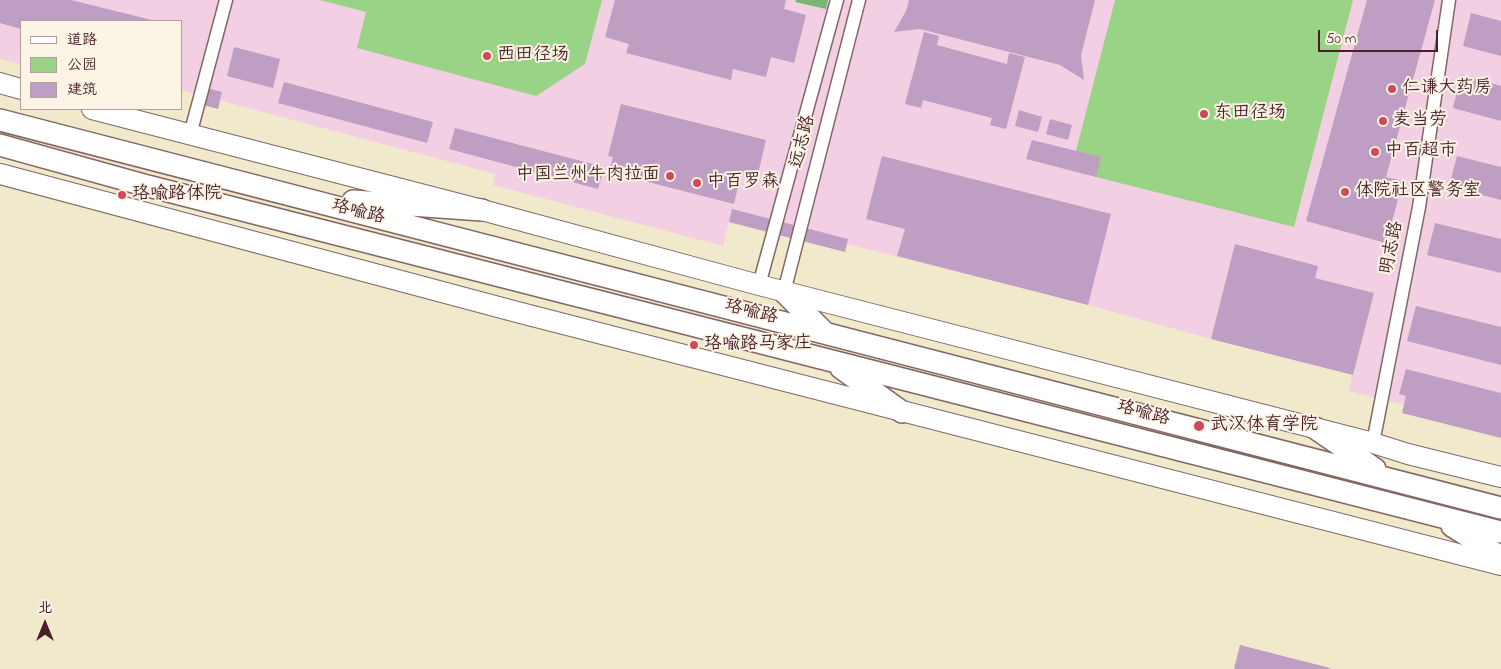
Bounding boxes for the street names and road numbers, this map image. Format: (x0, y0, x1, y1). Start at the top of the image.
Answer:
street label: 远志路 (787, 113, 821, 171)
street label: 珞喻路 (329, 196, 387, 230)
street label: 明志路 (1377, 219, 1409, 277)
street label: 珞喻路 (722, 296, 780, 330)
street label: 珞喻路 (1114, 397, 1172, 431)

